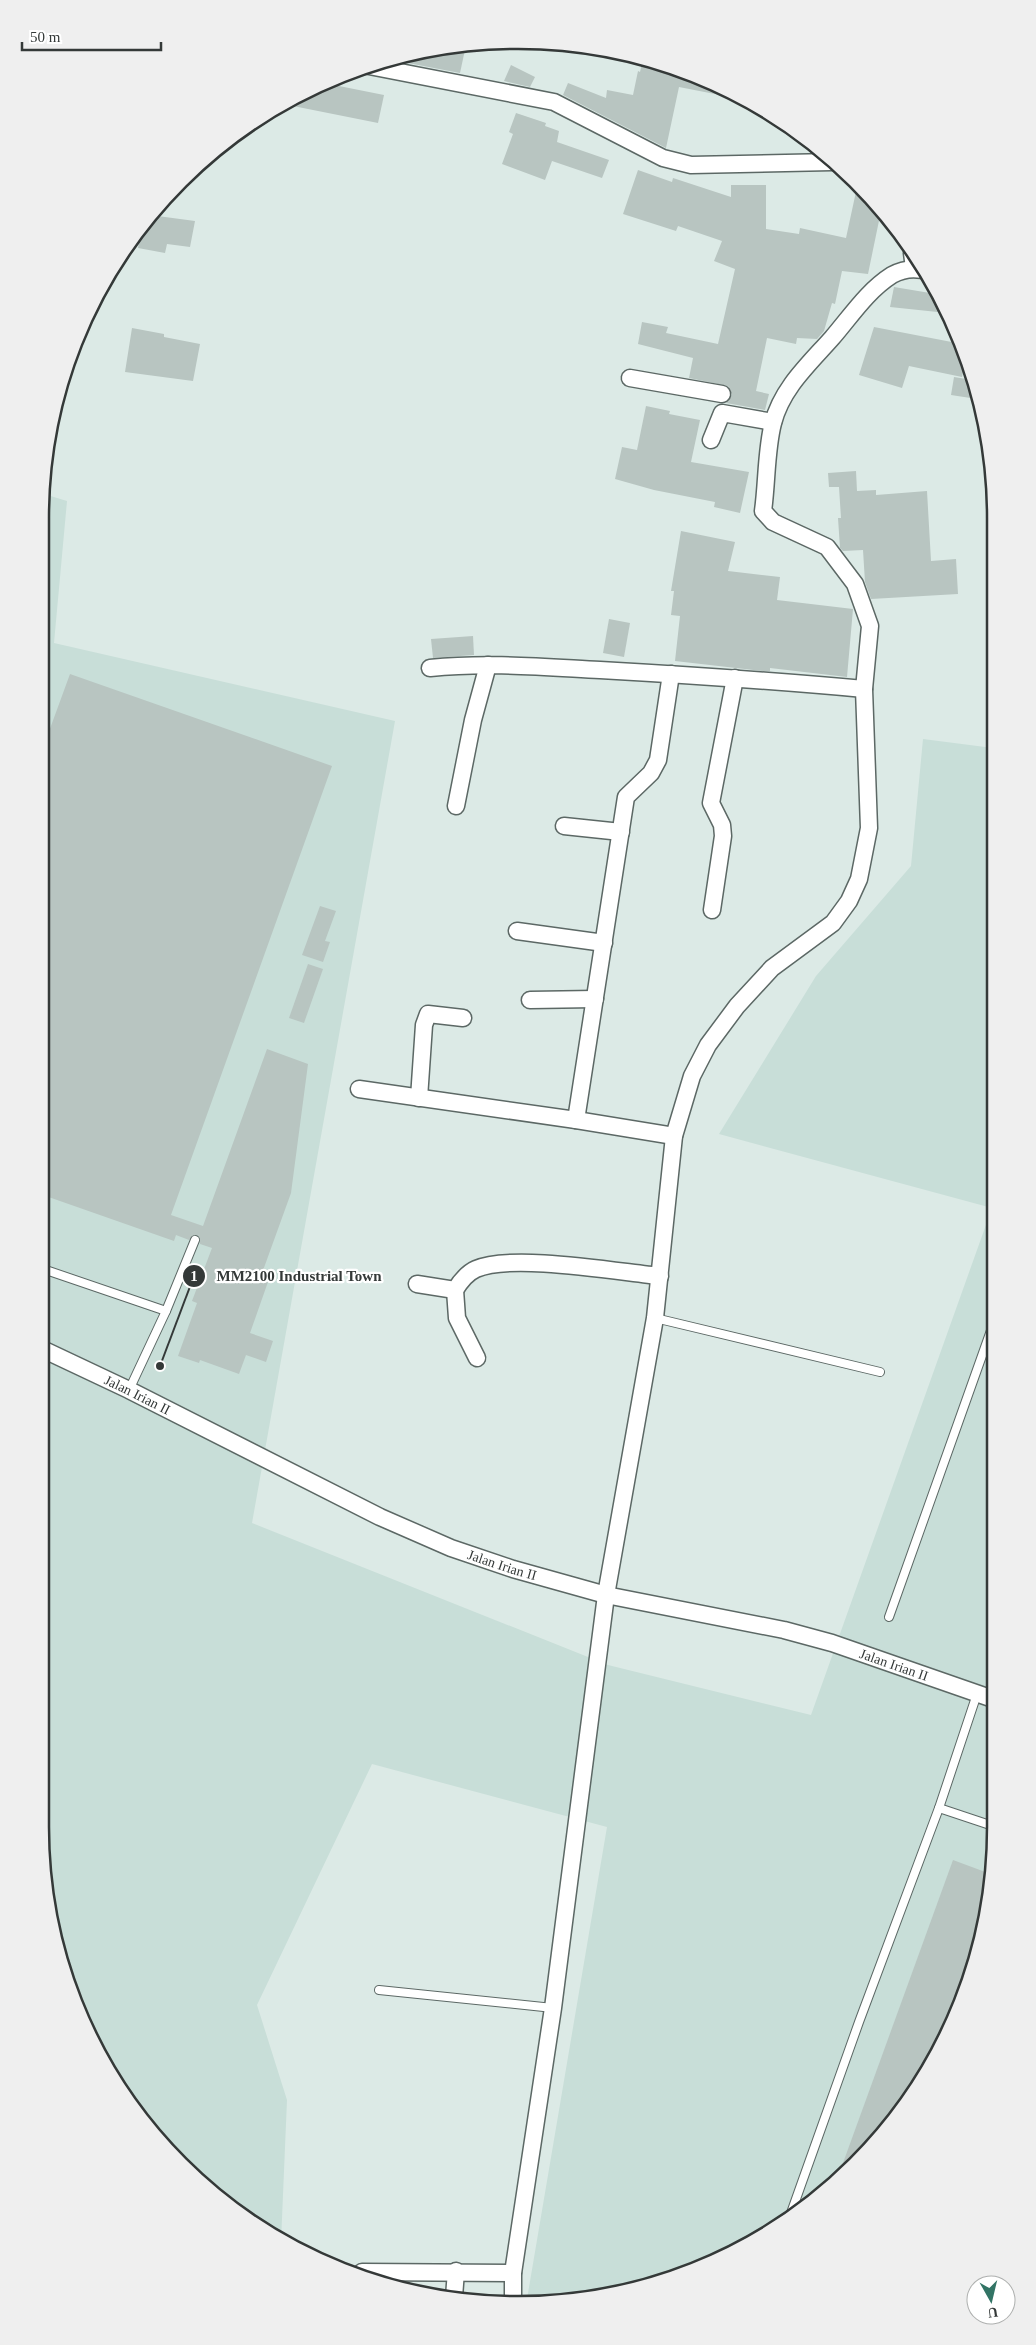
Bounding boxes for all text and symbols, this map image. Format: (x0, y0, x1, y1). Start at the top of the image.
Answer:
scale bar (22, 20, 161, 52)
text: 50 m (30, 29, 61, 45)
callout: MM2100 Industrial Town (181, 1261, 392, 1291)
text: 1 (190, 1268, 198, 1284)
text: MM2100 Industrial Town (216, 1268, 382, 1284)
street label: Jalan Irian II (102, 1372, 173, 1418)
street label: Jalan Irian II (466, 1547, 538, 1583)
street label: Jalan Irian II (858, 1646, 930, 1684)
north arrow (966, 2275, 1016, 2325)
text: U (987, 2304, 999, 2321)

